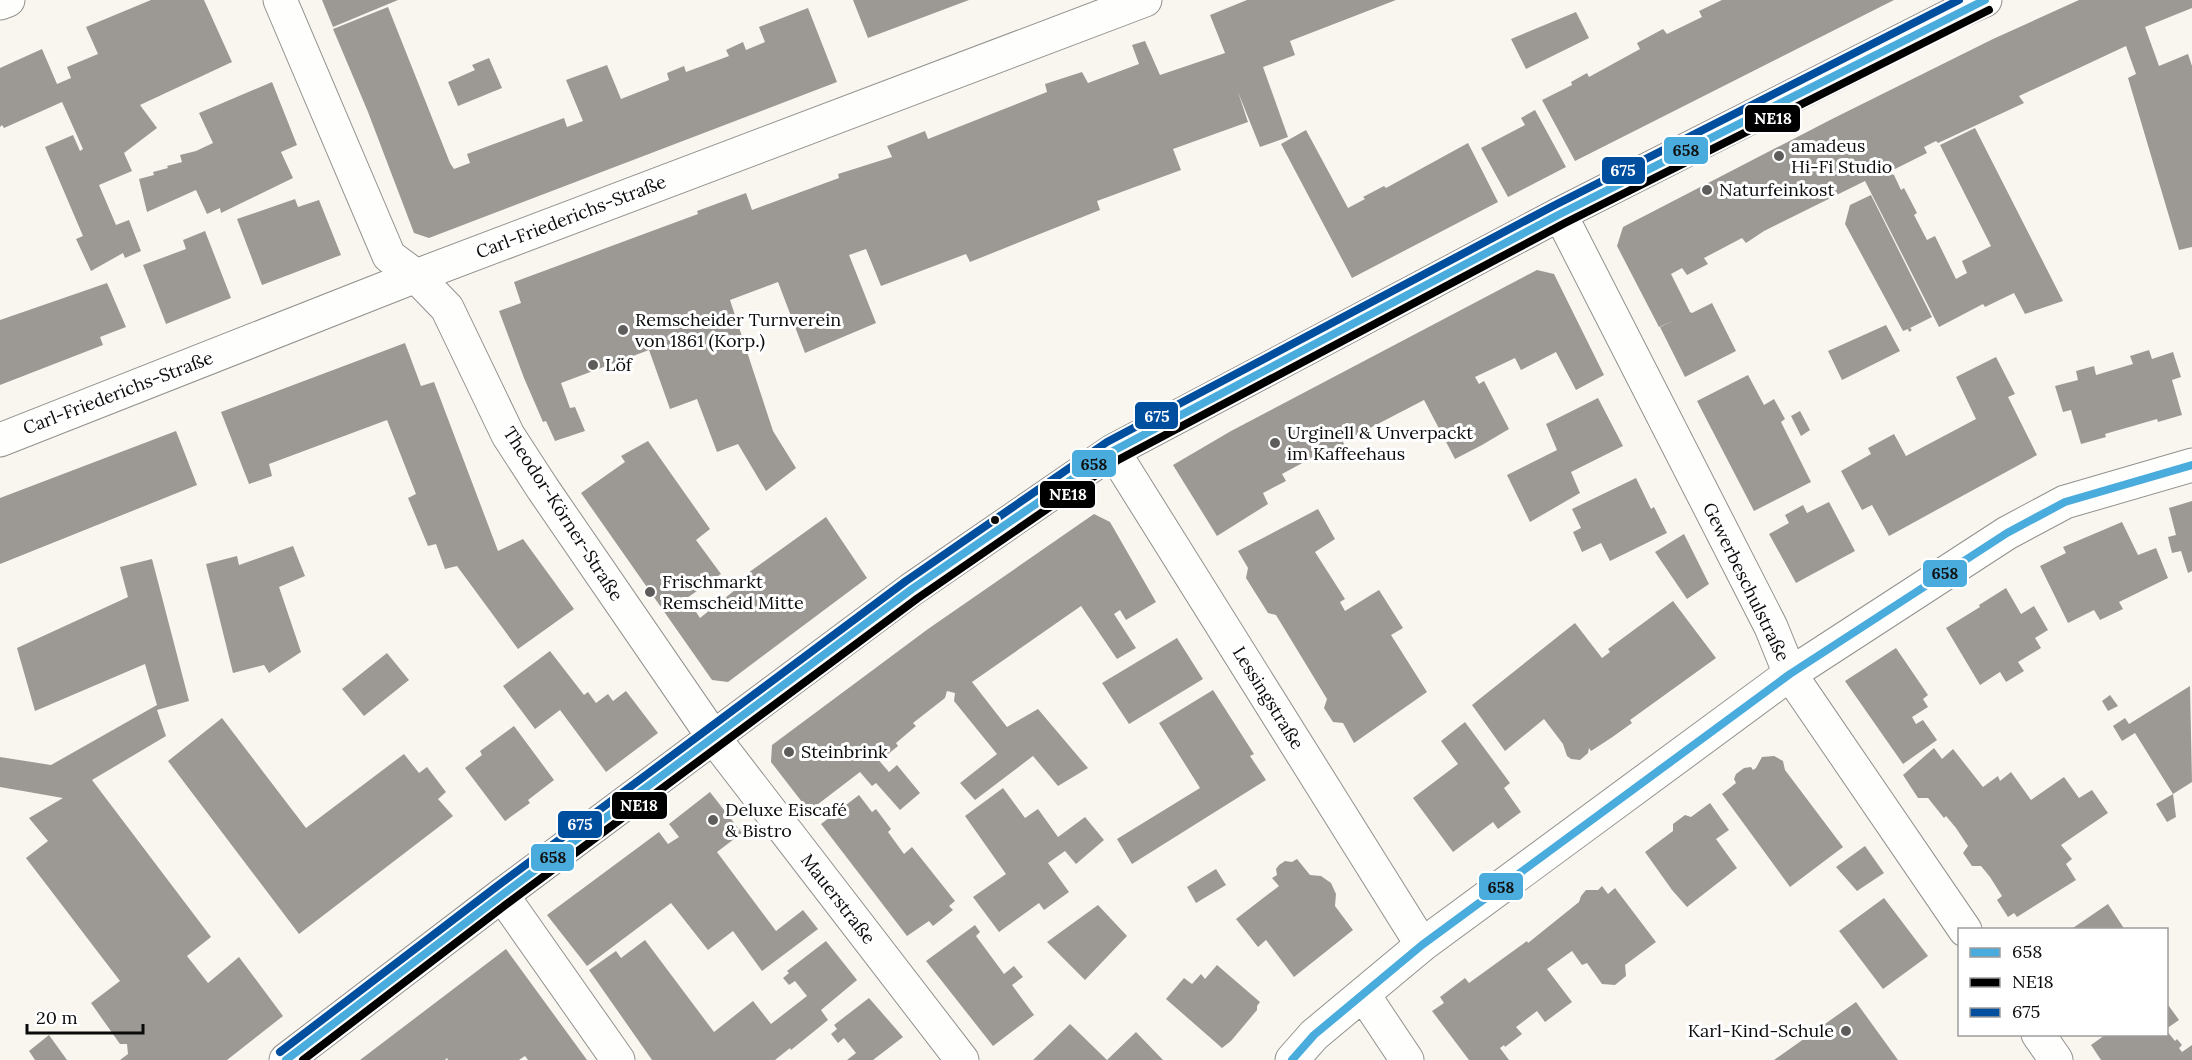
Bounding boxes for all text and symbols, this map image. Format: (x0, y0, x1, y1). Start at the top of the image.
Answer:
line badge: NE18 (1744, 104, 1801, 133)
text: NE18 (1754, 108, 1792, 128)
place label: amadeus Hi-Fi Studio (1791, 134, 1892, 178)
line badge: 658 (1663, 136, 1709, 165)
text: 658 (1673, 140, 1700, 160)
marker: amadeus Hi-Fi Studio (1772, 149, 1786, 163)
line badge: 675 (1601, 156, 1646, 185)
text: 675 (1610, 160, 1636, 180)
street label: Carl-Friederichs-Straße (472, 170, 669, 263)
place label: Naturfeinkost (1719, 178, 1834, 201)
marker: Naturfeinkost (1700, 183, 1714, 197)
place label: Remscheider Turnverein von 1861 (Korp.) (635, 308, 841, 352)
marker: Remscheider Turnverein von 1861 (Korp.) (616, 323, 630, 337)
street label: Carl-Friederichs-Straße (19, 346, 216, 439)
place label: Löf (605, 353, 634, 376)
marker: Löf (586, 358, 600, 372)
line badge: 675 (1134, 401, 1179, 430)
text: 675 (1144, 406, 1170, 426)
place label: Urginell & Unverpackt im Kaffeehaus (1287, 421, 1473, 465)
street label: Theodor-Körner-Straße (498, 422, 629, 605)
marker: Urginell & Unverpackt im Kaffeehaus (1268, 436, 1282, 450)
line badge: 658 (1071, 449, 1117, 478)
text: 658 (1081, 454, 1108, 474)
line badge: NE18 (1039, 480, 1096, 509)
text: NE18 (1049, 484, 1087, 504)
street label: Gewerbeschulstraße (1698, 499, 1795, 665)
unlabelled marker (989, 514, 1001, 526)
line badge: 658 (1922, 559, 1968, 588)
text: 658 (1932, 563, 1959, 583)
place label: Frischmarkt Remscheid Mitte (662, 570, 804, 614)
marker: Frischmarkt Remscheid Mitte (643, 585, 657, 599)
street label: Lessingstraße (1228, 642, 1309, 754)
place label: Steinbrink (801, 740, 888, 763)
marker: Steinbrink (782, 745, 796, 759)
line badge: NE18 (611, 791, 668, 820)
text: NE18 (620, 795, 658, 815)
place label: Deluxe Eiscafé & Bistro (725, 798, 847, 842)
line badge: 675 (557, 810, 603, 839)
marker: Deluxe Eiscafé & Bistro (706, 813, 720, 827)
text: 675 (567, 814, 593, 834)
line badge: 658 (530, 843, 575, 872)
text: 658 (540, 847, 567, 867)
street label: Mauerstraße (796, 849, 881, 949)
line badge: 658 (1478, 872, 1524, 901)
text: 658 (1488, 877, 1515, 897)
legend (1958, 928, 2168, 1036)
text: 658 (2012, 940, 2042, 963)
text: NE18 (2012, 970, 2054, 993)
scale bar (27, 997, 142, 1035)
text: 675 (2012, 1000, 2040, 1023)
text: 20 m (36, 1006, 78, 1029)
place label: Karl-Kind-Schule (1688, 1019, 1834, 1042)
marker: Karl-Kind-Schule (1839, 1024, 1853, 1038)

